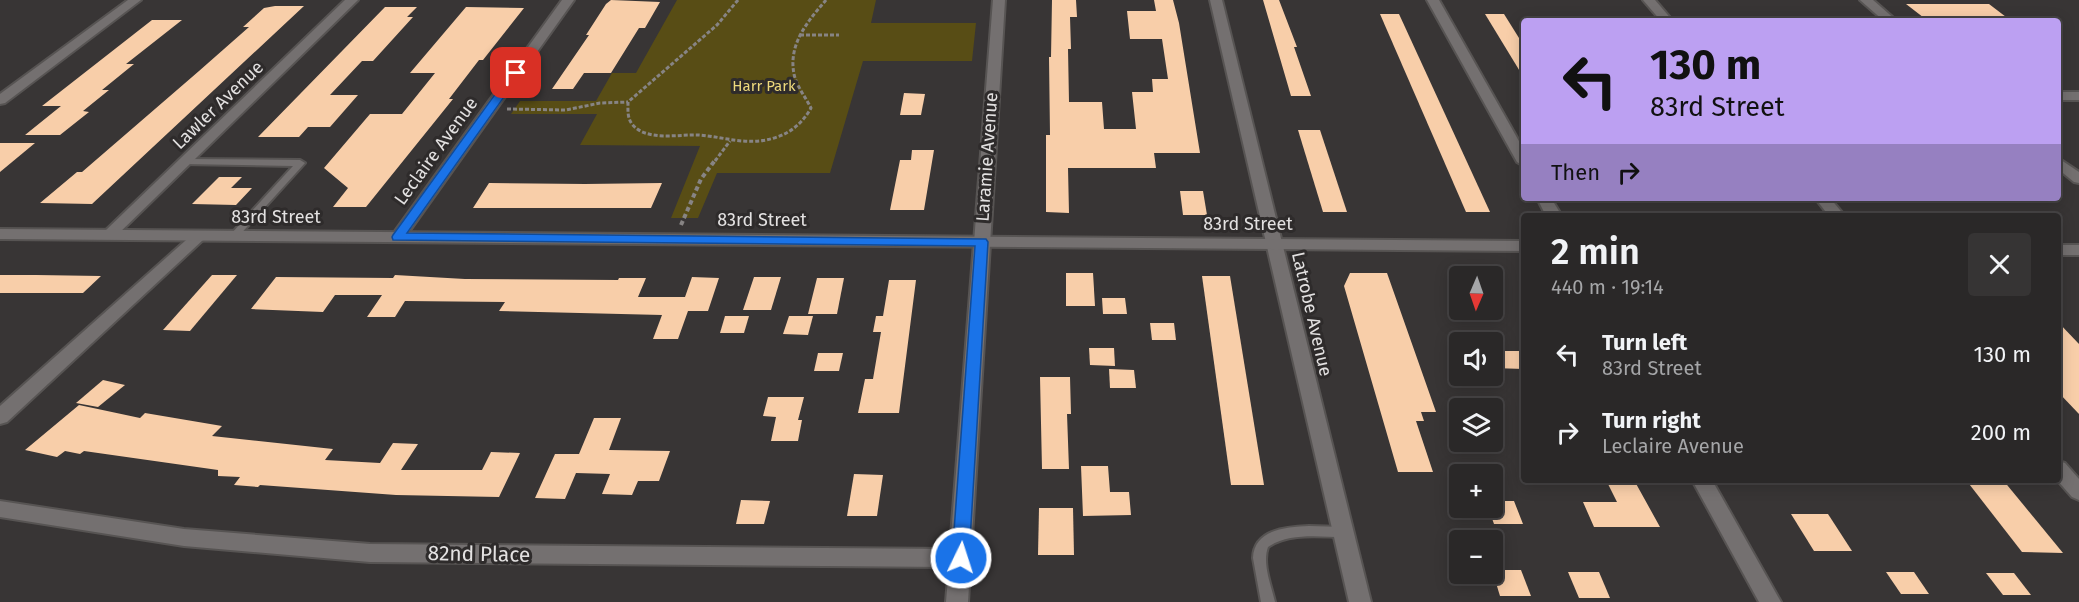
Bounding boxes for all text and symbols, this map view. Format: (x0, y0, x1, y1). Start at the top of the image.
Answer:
text: 130 m (1650, 40, 1761, 90)
icon: left (1551, 42, 1629, 120)
pin (490, 47, 541, 98)
street label: Lawler Avenue (168, 56, 268, 154)
icon: arrive (499, 56, 532, 89)
park label: Harr Park (732, 77, 796, 95)
text: 83rd Street (1650, 91, 1785, 123)
street label: Laramie Avenue (972, 92, 1002, 222)
street label: Leclaire Avenue (390, 93, 482, 209)
icon: right (1612, 156, 1645, 189)
text: Then (1551, 159, 1600, 186)
street label: 83rd Street (231, 206, 321, 228)
street label: 83rd Street (717, 209, 807, 231)
street label: 83rd Street (1203, 213, 1293, 235)
text: 2 min (1551, 230, 1640, 274)
button: close (1968, 233, 2031, 296)
street label: Latrobe Avenue (1287, 250, 1337, 378)
north arrow (1449, 266, 1503, 320)
map controls (1449, 266, 1503, 584)
text: 440 m · 19:14 (1551, 275, 1664, 299)
text: Turn left (1602, 329, 1687, 356)
button: sound (1449, 332, 1503, 386)
icon: left (1551, 338, 1584, 371)
text: 130 m (1974, 341, 2031, 368)
text: 83rd Street (1602, 356, 1702, 380)
button: layers (1449, 398, 1503, 452)
text: Turn right (1602, 407, 1701, 434)
icon: right (1551, 416, 1584, 449)
text: 200 m (1971, 419, 2031, 446)
text: Leclaire Avenue (1602, 434, 1744, 458)
button: + (1449, 464, 1503, 518)
position arrow (929, 526, 993, 590)
button: − (1449, 530, 1503, 584)
street label: 82nd Place (427, 540, 531, 568)

